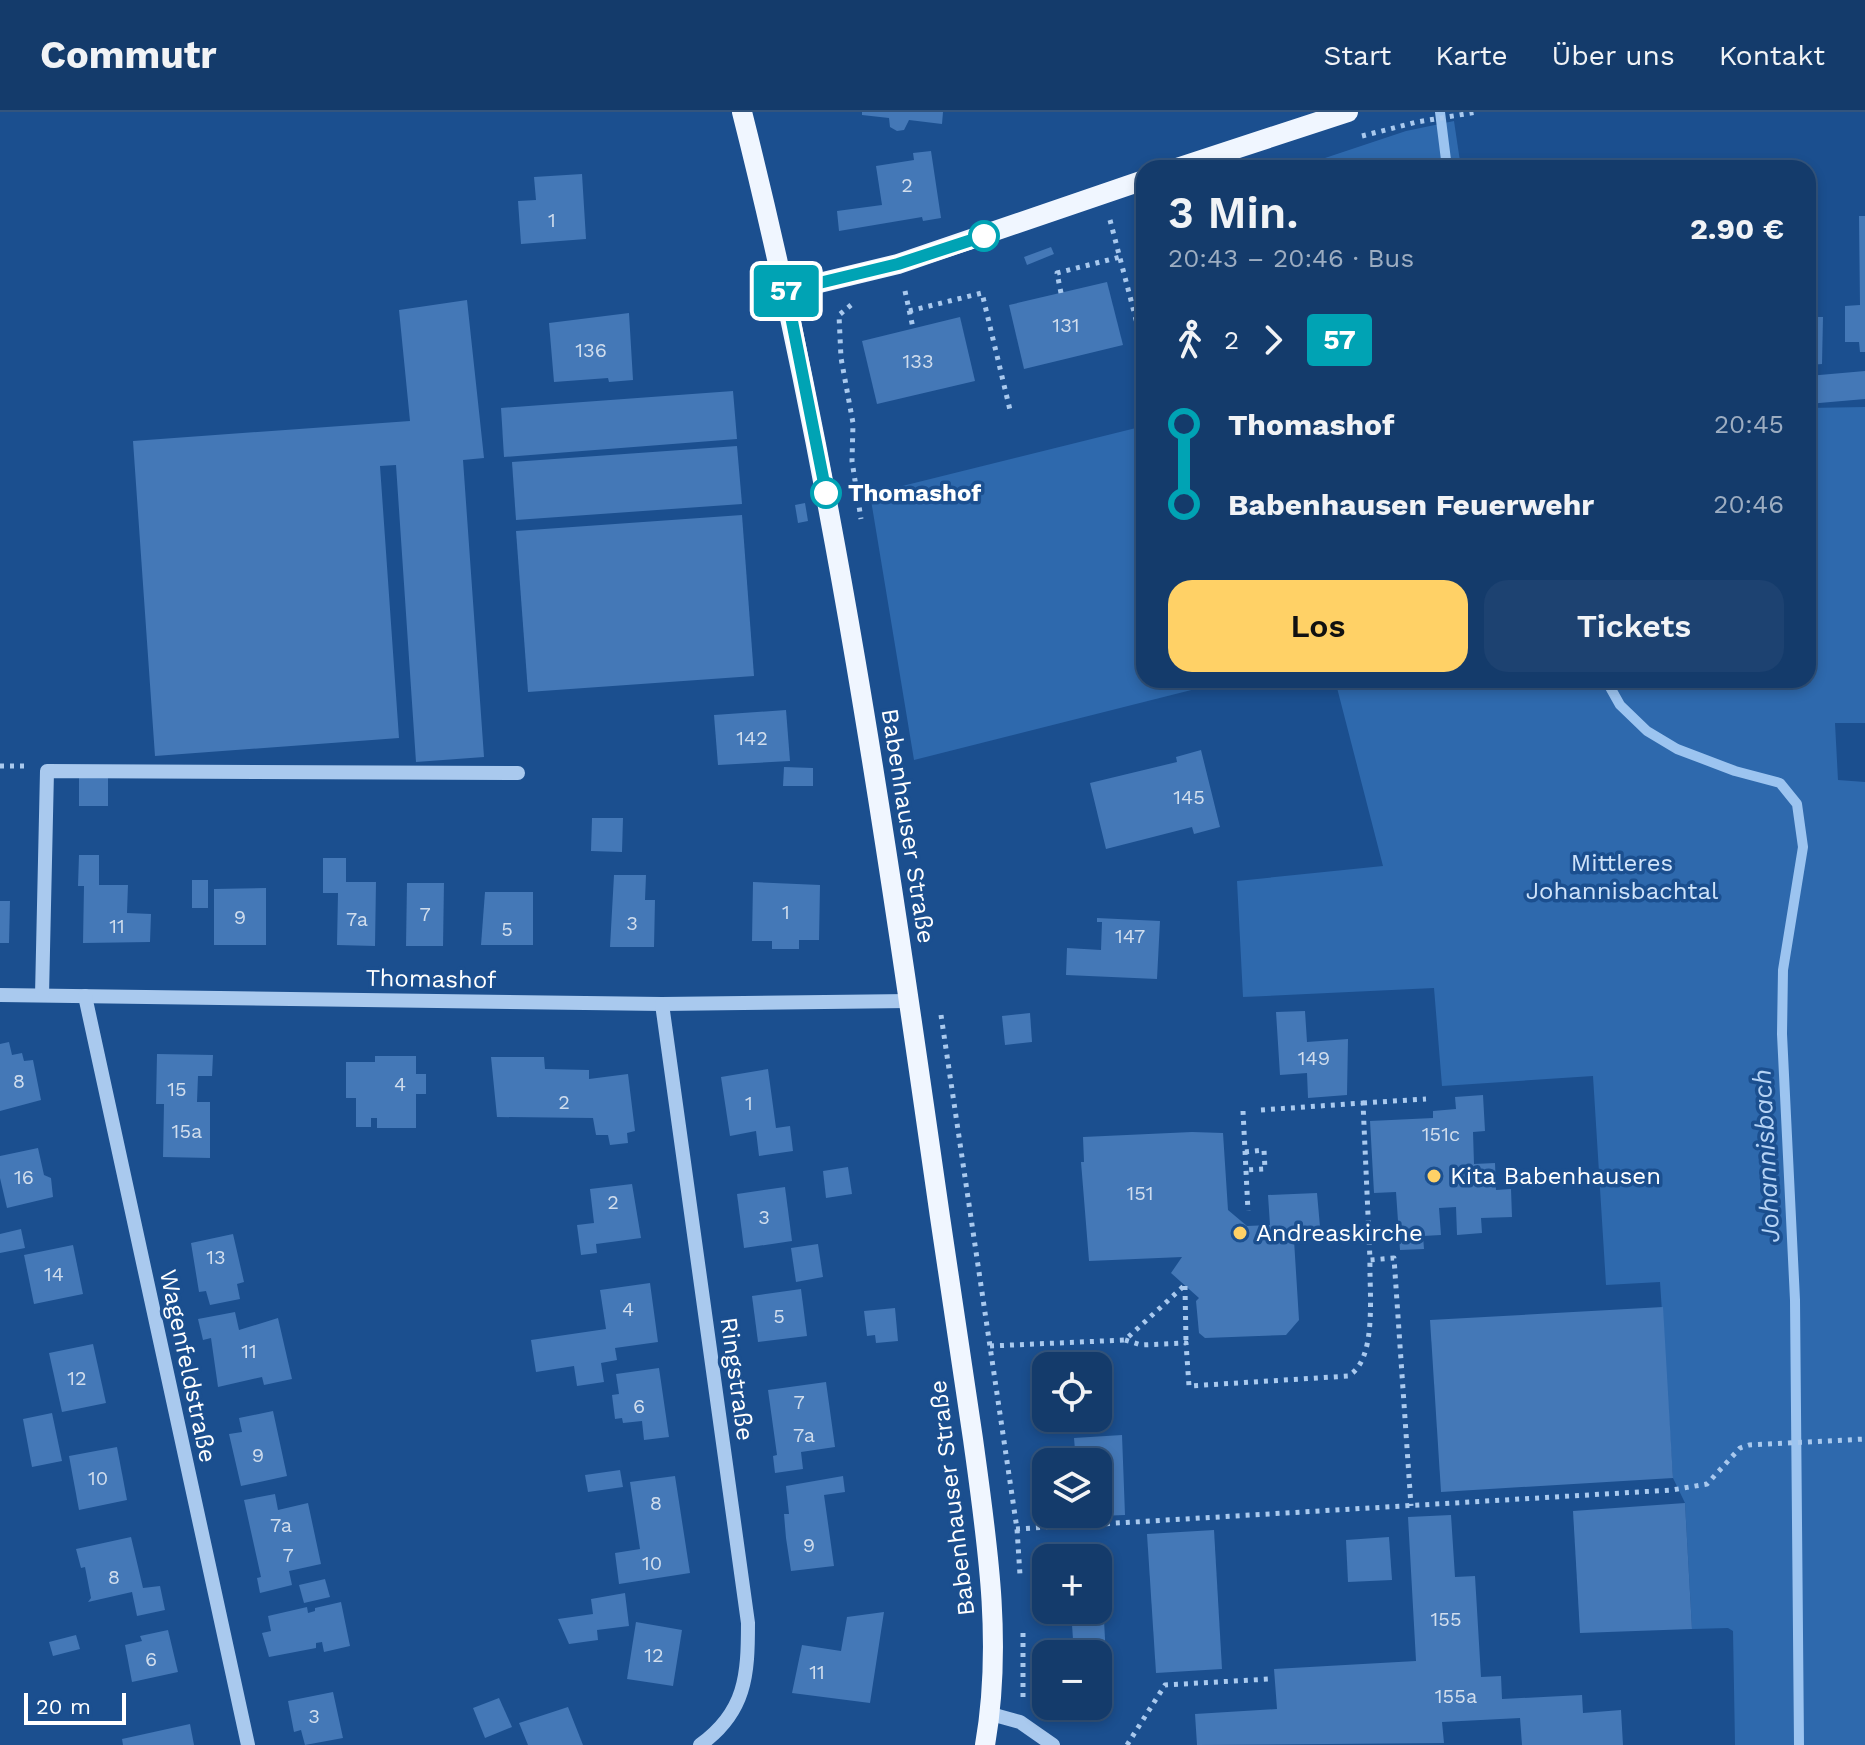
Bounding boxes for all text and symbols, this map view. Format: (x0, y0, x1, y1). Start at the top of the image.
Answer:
text: Commutr (40, 33, 217, 77)
text: Start (1323, 39, 1391, 72)
text: Karte (1435, 39, 1508, 72)
text: Über uns (1552, 39, 1675, 72)
text: Kontakt (1719, 39, 1825, 72)
house number: 2 (901, 173, 913, 197)
text: 3 Min. (1168, 187, 1299, 239)
house number: 1 (548, 208, 556, 232)
text: 2.90 € (1690, 211, 1784, 246)
unlabelled marker (969, 221, 999, 251)
text: 20:43 – 20:46 · Bus (1168, 243, 1414, 273)
line badge: 57 (750, 265, 822, 317)
text: 57 (770, 274, 802, 307)
house number: 131 (1052, 313, 1080, 337)
icon: walk (1168, 318, 1212, 362)
icon: forward (1251, 318, 1295, 362)
text: 57 (1323, 323, 1356, 356)
text: 2 (1224, 325, 1239, 355)
house number: 136 (575, 338, 607, 362)
house number: 133 (902, 349, 934, 373)
text: Thomashof (1228, 407, 1394, 442)
text: 20:45 (1714, 409, 1784, 439)
marker: Thomashof (811, 478, 841, 508)
place label: Thomashof (848, 479, 981, 507)
text: Babenhausen Feuerwehr (1228, 487, 1594, 522)
text: 20:46 (1713, 489, 1784, 519)
button: Los (1168, 580, 1468, 672)
button: Tickets (1484, 580, 1784, 672)
street label: Babenhauser Straße (876, 707, 940, 945)
house number: 142 (736, 726, 768, 750)
house number: 145 (1173, 785, 1205, 809)
park label: Mittleres Johannisbachtal (1526, 849, 1719, 905)
house number: 1 (782, 900, 790, 924)
house number: 7 (419, 902, 431, 926)
house number: 9 (234, 905, 246, 929)
house number: 7a (346, 907, 368, 931)
house number: 3 (626, 911, 638, 935)
house number: 11 (109, 914, 125, 938)
house number: 5 (501, 917, 513, 941)
house number: 147 (1115, 924, 1145, 948)
street label: Thomashof (365, 964, 497, 994)
house number: 149 (1298, 1046, 1330, 1070)
water label: Johannisbach (1746, 1068, 1786, 1244)
house number: 8 (13, 1069, 25, 1093)
house number: 4 (394, 1072, 406, 1096)
house number: 15 (167, 1077, 187, 1101)
house number: 2 (558, 1090, 570, 1114)
house number: 1 (745, 1091, 753, 1115)
house number: 15a (172, 1119, 202, 1143)
house number: 151c (1422, 1122, 1460, 1146)
place label: Kita Babenhausen (1450, 1162, 1661, 1190)
house number: 16 (14, 1165, 34, 1189)
marker: Kita Babenhausen (1425, 1167, 1443, 1185)
house number: 151 (1126, 1181, 1154, 1205)
house number: 2 (607, 1190, 619, 1214)
house number: 3 (758, 1205, 770, 1229)
place label: Andreaskirche (1256, 1219, 1423, 1247)
marker: Andreaskirche (1231, 1224, 1249, 1242)
house number: 13 (206, 1245, 226, 1269)
house number: 14 (44, 1262, 64, 1286)
street label: Wagenfeldstraße (154, 1267, 222, 1465)
house number: 4 (622, 1297, 634, 1321)
house number: 5 (773, 1304, 785, 1328)
street label: Ringstraße (714, 1316, 760, 1442)
house number: 11 (241, 1339, 257, 1363)
map controls (1032, 1352, 1112, 1720)
button: locate (1032, 1352, 1112, 1432)
house number: 12 (67, 1366, 87, 1390)
street label: Babenhauser Straße (924, 1379, 980, 1617)
house number: 7 (793, 1390, 805, 1414)
house number: 6 (633, 1394, 645, 1418)
house number: 7a (793, 1423, 815, 1447)
house number: 9 (252, 1443, 264, 1467)
button: layers (1032, 1448, 1112, 1528)
house number: 10 (88, 1466, 108, 1490)
house number: 8 (650, 1491, 662, 1515)
house number: 7a (270, 1513, 292, 1537)
house number: 9 (803, 1533, 815, 1557)
house number: 7 (282, 1543, 294, 1567)
button: + (1032, 1544, 1112, 1624)
house number: 10 (642, 1551, 662, 1575)
house number: 8 (108, 1565, 120, 1589)
house number: 155 (1430, 1607, 1462, 1631)
button: − (1032, 1640, 1112, 1720)
house number: 12 (644, 1643, 664, 1667)
house number: 6 (145, 1647, 157, 1671)
house number: 11 (809, 1660, 825, 1684)
house number: 155a (1435, 1684, 1477, 1708)
scale bar (24, 1689, 126, 1725)
text: 20 m (36, 1694, 91, 1719)
house number: 3 (308, 1704, 320, 1728)

